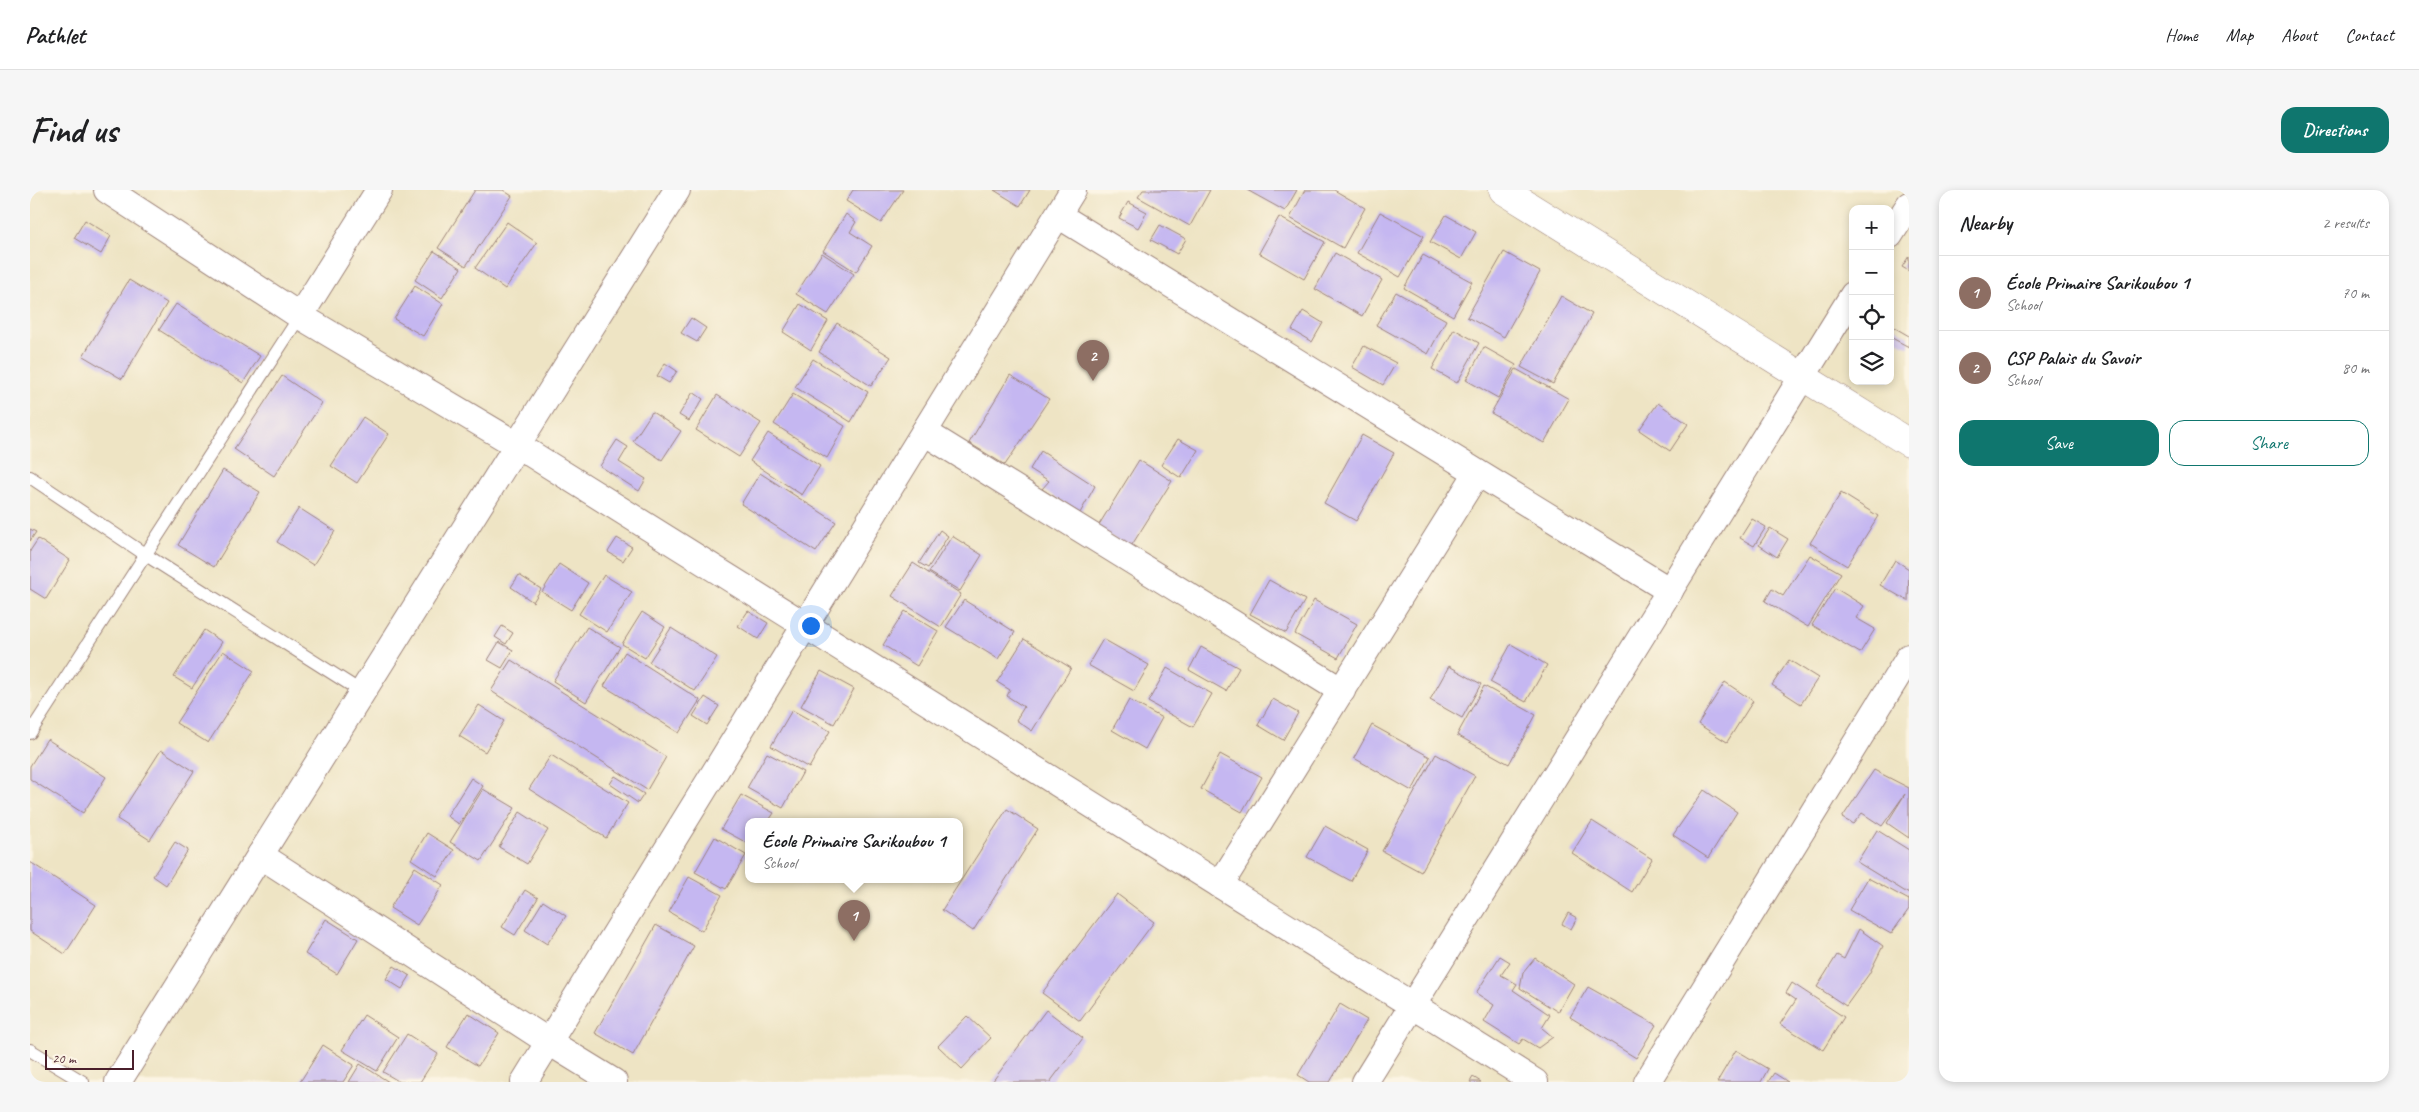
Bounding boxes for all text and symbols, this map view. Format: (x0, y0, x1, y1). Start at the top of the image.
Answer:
text: Pathlet (25, 20, 85, 50)
text: Home (2165, 24, 2198, 46)
text: Map (2226, 24, 2253, 46)
text: About (2281, 24, 2317, 46)
text: Contact (2345, 24, 2394, 46)
button: Directions (2281, 107, 2389, 153)
text: Find us (30, 108, 117, 153)
map controls (1849, 205, 1894, 385)
button: + (1849, 205, 1894, 250)
text: Nearby (1959, 210, 2012, 236)
text: 2 results (2322, 213, 2369, 233)
button: − (1849, 250, 1894, 295)
text: École Primaire Sarikoubou 1 (2006, 271, 2190, 295)
text: 1 (1971, 283, 1979, 303)
text: 70 m (2342, 283, 2369, 303)
button: locate (1849, 295, 1894, 340)
text: School (2006, 295, 2040, 315)
pin: 2 (1077, 340, 1109, 381)
button: layers (1849, 340, 1894, 385)
text: CSP Palais du Savoir (2006, 346, 2140, 370)
text: 2 (1971, 358, 1979, 378)
text: 80 m (2342, 358, 2369, 378)
text: School (2006, 370, 2040, 390)
button: Save (1959, 420, 2159, 466)
button: Share (2169, 420, 2369, 466)
your location (798, 613, 824, 639)
popup (745, 818, 963, 883)
text: École Primaire Sarikoubou 1 (762, 829, 946, 853)
text: School (762, 853, 797, 873)
pin: 1 (838, 900, 870, 941)
scale bar (45, 1047, 134, 1070)
text: 20 m (52, 1050, 76, 1067)

